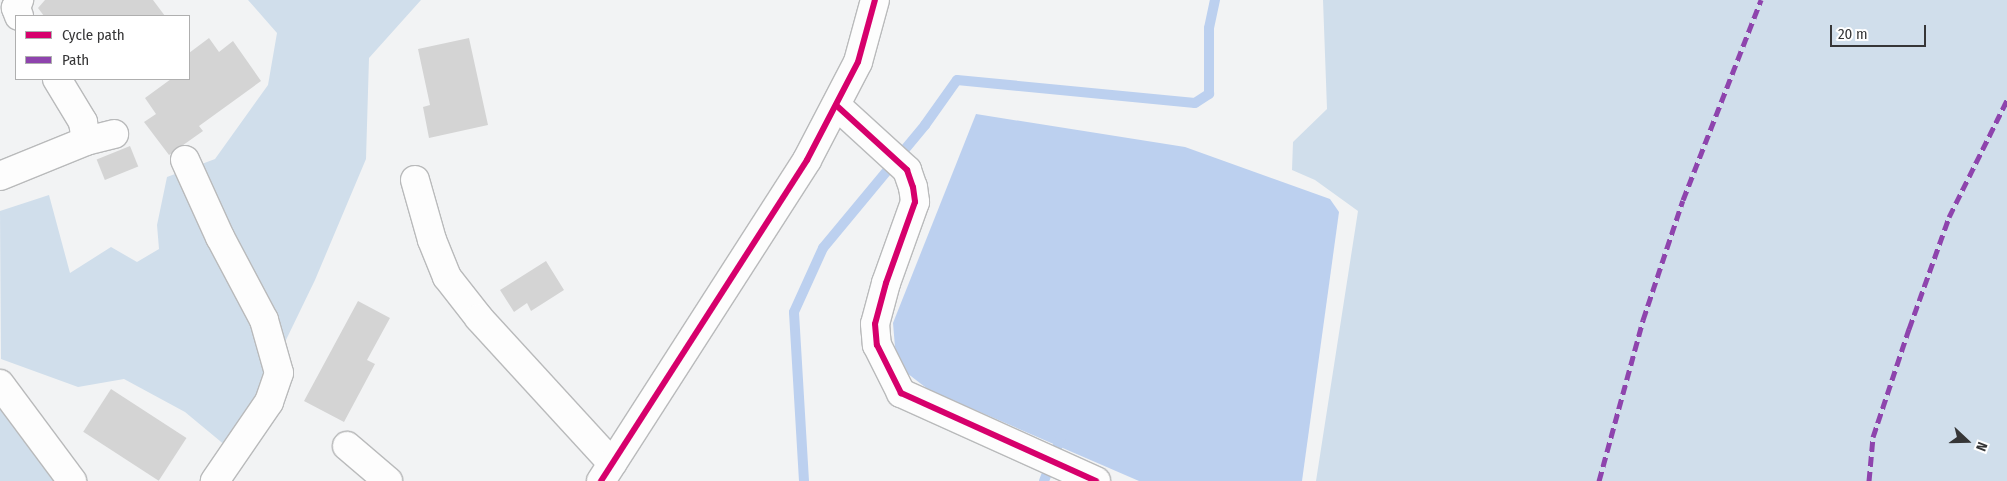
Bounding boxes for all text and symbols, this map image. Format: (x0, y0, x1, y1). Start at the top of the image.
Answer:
legend (15, 15, 190, 80)
scale bar (1832, 15, 1928, 47)
text: 20 m (1838, 25, 1868, 43)
text: Cycle path (62, 26, 125, 44)
text: Path (62, 51, 89, 69)
north arrow (1942, 416, 1992, 466)
text: N (1972, 440, 1991, 454)

